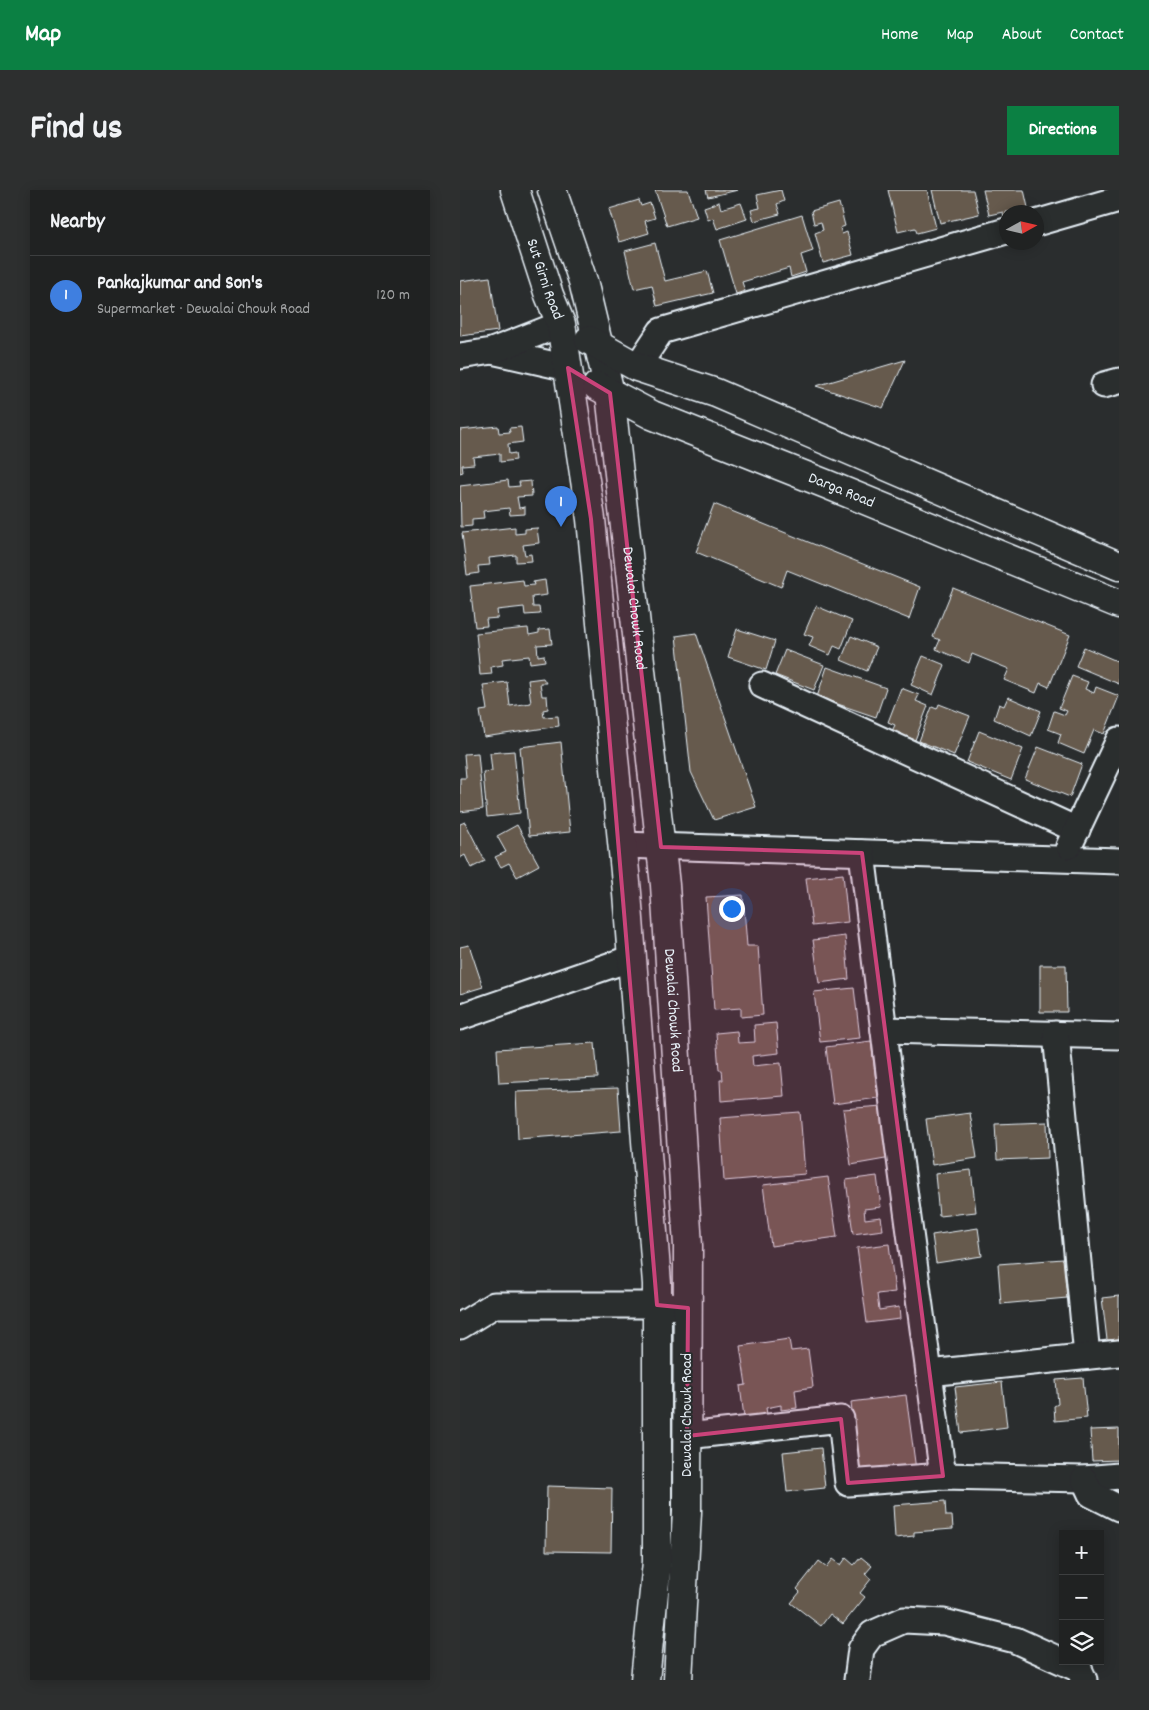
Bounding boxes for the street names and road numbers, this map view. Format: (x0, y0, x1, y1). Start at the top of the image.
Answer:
street label: Sut Girni Road (520, 236, 570, 323)
street label: Darga Road (805, 467, 878, 514)
street label: Dewalai Chowk Road (616, 545, 652, 671)
street label: Dewalai Chowk Road (658, 948, 688, 1073)
street label: Dewalai Chowk Road (676, 1353, 699, 1477)

